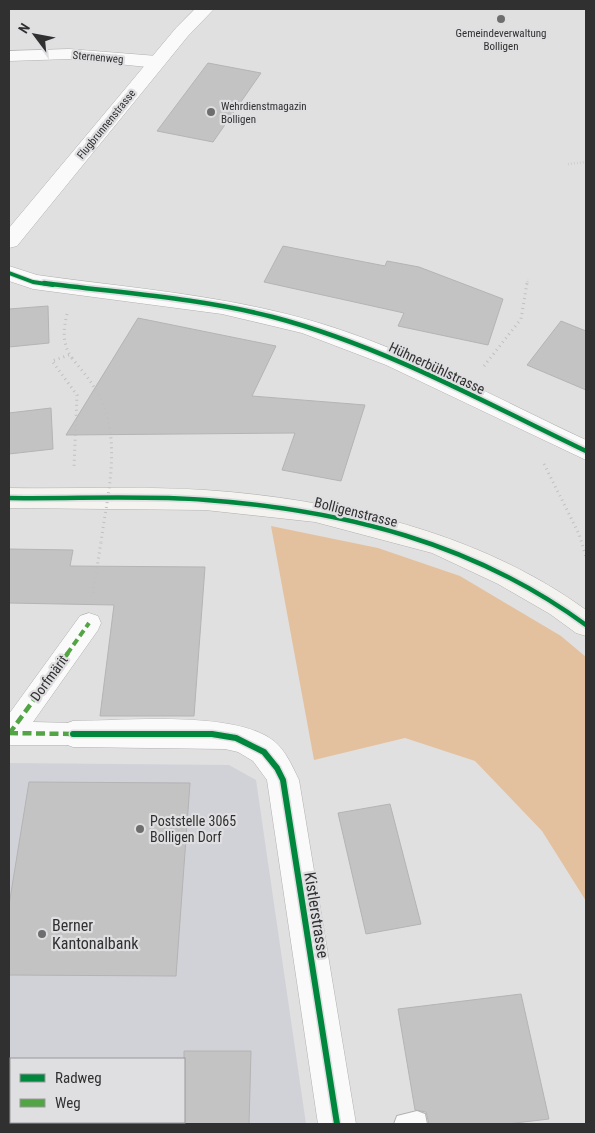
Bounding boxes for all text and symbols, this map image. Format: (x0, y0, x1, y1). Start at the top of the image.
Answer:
north arrow (10, 10, 60, 60)
marker: Gemeindeverwaltung Bolligen (495, 13, 507, 25)
text: N (15, 20, 33, 36)
place label: Gemeindeverwaltung Bolligen (456, 27, 547, 53)
street label: Sternenweg (72, 49, 124, 66)
street label: Flugbrunnenstrasse (74, 87, 138, 162)
place label: Wehrdienstmagazin Bolligen (221, 100, 307, 126)
marker: Wehrdienstmagazin Bolligen (205, 106, 217, 118)
street label: Hühnerbühlstrasse (386, 339, 488, 397)
street label: Bolligenstrasse (313, 494, 400, 530)
street label: Dorfmärit (27, 652, 71, 704)
place label: Poststelle 3065 Bolligen Dorf (150, 813, 236, 845)
marker: Poststelle 3065 Bolligen Dorf (134, 823, 146, 835)
street label: Kistlerstrasse (300, 871, 333, 959)
place label: Berner Kantonalbank (52, 916, 139, 953)
marker: Berner Kantonalbank (36, 928, 48, 940)
legend (10, 1058, 185, 1123)
text: Radweg (55, 1069, 102, 1087)
text: Weg (55, 1094, 81, 1112)

